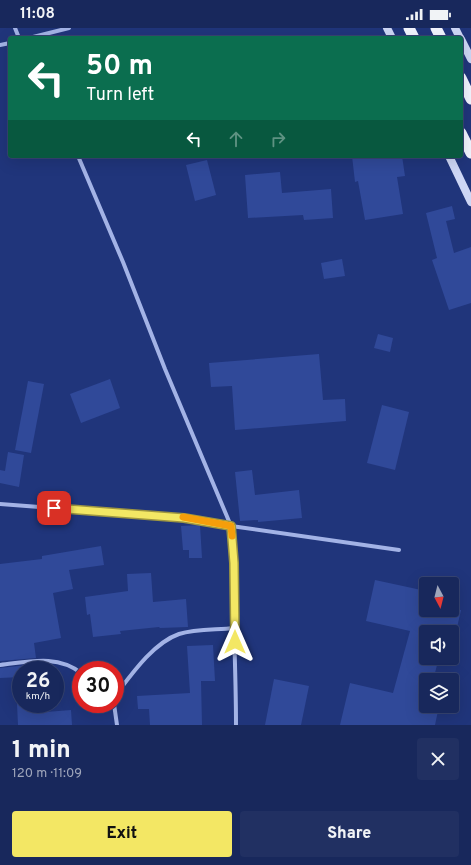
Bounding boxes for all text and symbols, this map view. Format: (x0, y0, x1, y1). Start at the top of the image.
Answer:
text: 11:08 (20, 5, 55, 24)
text: 50 m (86, 49, 153, 85)
icon: left (20, 52, 72, 104)
text: Turn left (86, 84, 154, 107)
icon: left (183, 128, 205, 150)
icon: ahead (225, 128, 247, 150)
icon: right (267, 128, 289, 150)
pin (37, 491, 71, 525)
icon: arrive (43, 497, 65, 519)
north arrow (419, 577, 459, 617)
map controls (419, 577, 459, 713)
position arrow (214, 621, 256, 663)
button: sound (419, 625, 459, 665)
speed limit sign: 30 (72, 661, 124, 713)
text: 26 (26, 669, 50, 695)
button: layers (419, 673, 459, 713)
text: km/h (26, 690, 50, 703)
text: 1 min (12, 736, 71, 766)
button: close (417, 738, 459, 780)
text: 120 m · 11:09 (12, 766, 82, 782)
button: Exit (12, 811, 232, 857)
button: Share (240, 811, 459, 857)

